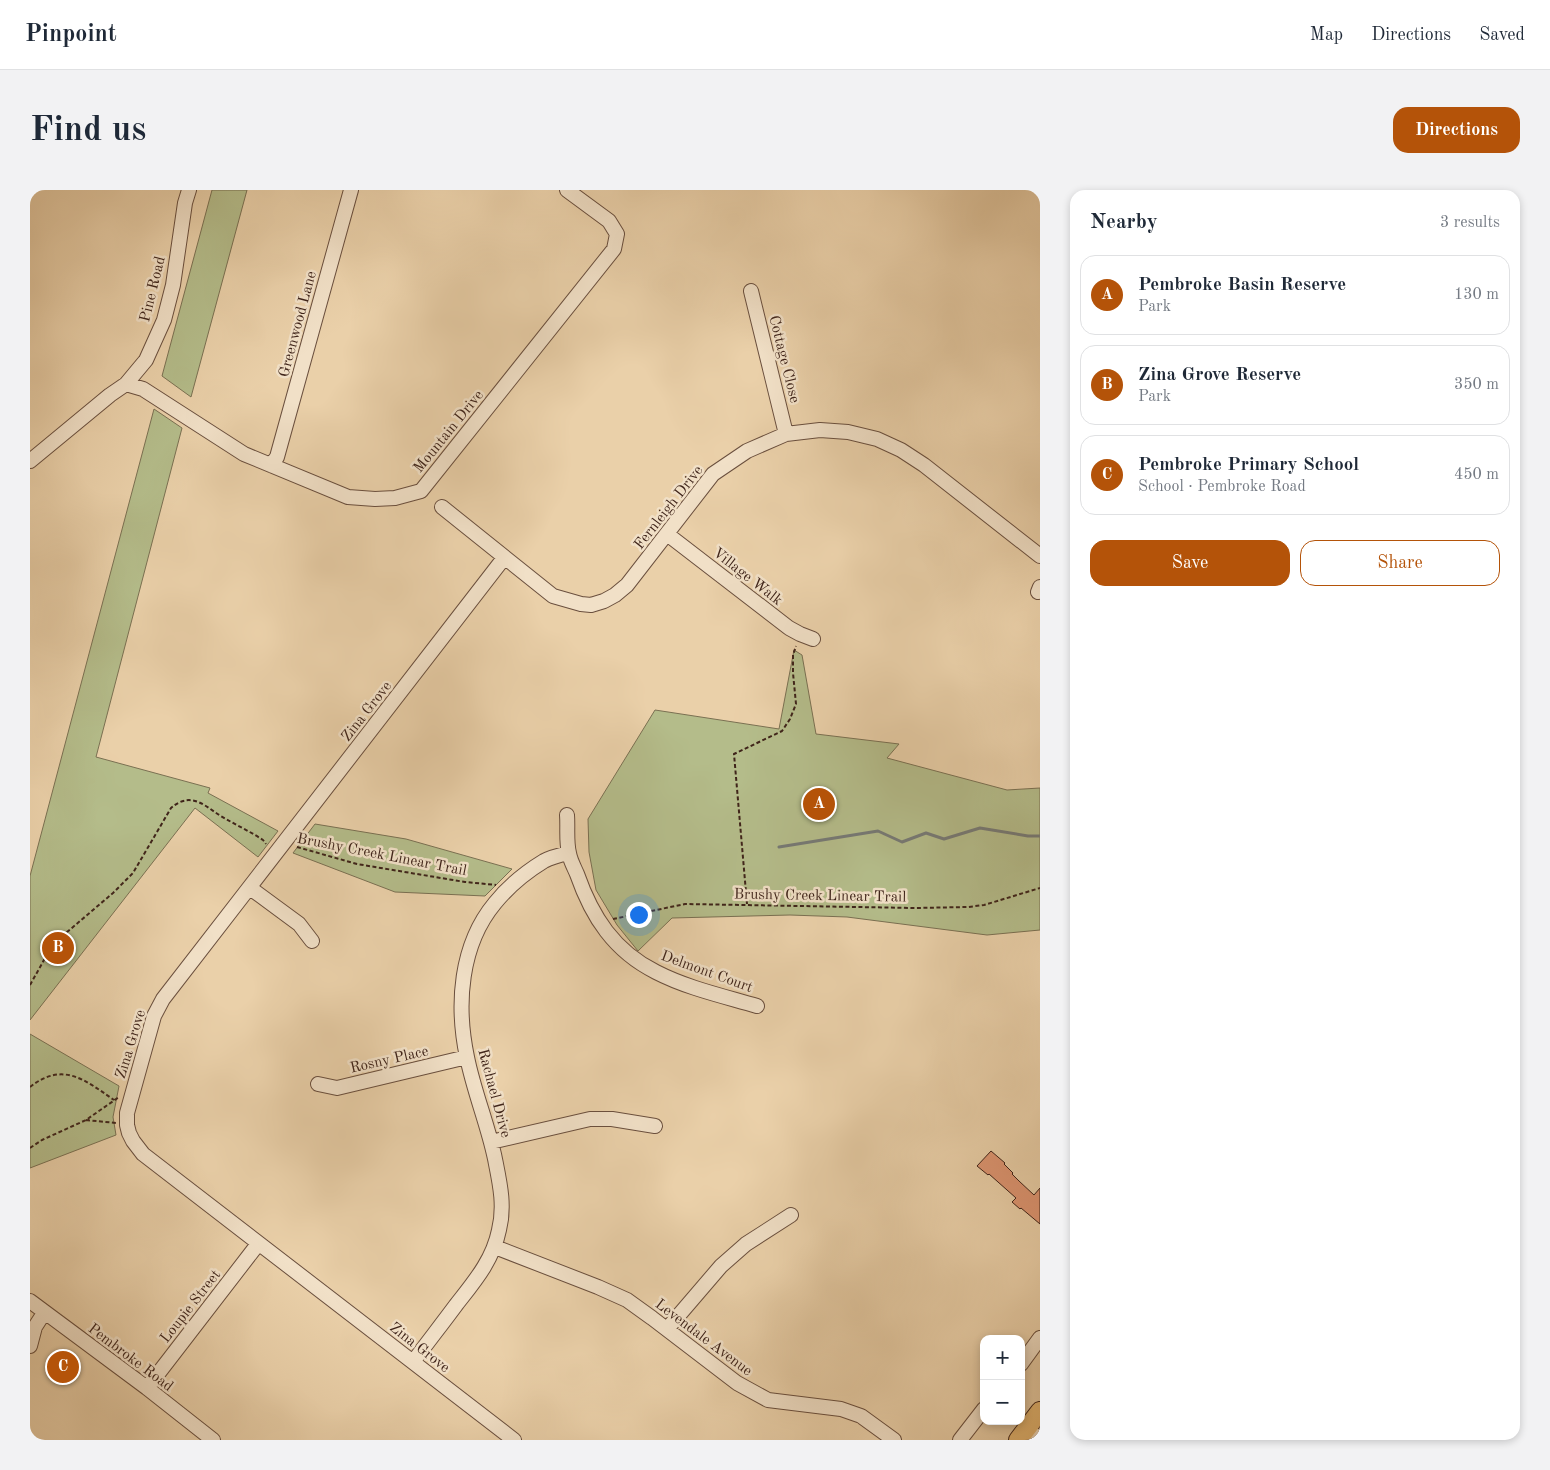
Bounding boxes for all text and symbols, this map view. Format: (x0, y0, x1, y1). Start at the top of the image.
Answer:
text: Pinpoint (25, 23, 117, 47)
text: Map (1310, 26, 1343, 44)
text: Directions (1371, 26, 1451, 44)
text: Saved (1479, 26, 1525, 44)
button: Directions (1393, 107, 1520, 153)
text: Find us (30, 113, 146, 148)
text: Nearby (1090, 212, 1158, 233)
text: 3 results (1440, 215, 1500, 231)
street label: Pine Road (138, 255, 169, 324)
street label: Greenwood Lane (277, 270, 320, 379)
text: Pembroke Basin Reserve (1138, 276, 1346, 295)
text: A (1101, 287, 1113, 303)
text: 130 m (1454, 287, 1499, 303)
text: Park (1138, 299, 1171, 315)
street label: Cottage Close (765, 314, 802, 405)
text: Zina Grove Reserve (1138, 366, 1301, 385)
text: B (1101, 377, 1113, 393)
text: 350 m (1454, 377, 1499, 393)
street label: Mountain Drive (412, 388, 487, 476)
text: Park (1138, 389, 1171, 405)
text: Pembroke Primary School (1138, 456, 1359, 475)
street label: Fernleigh Drive (632, 463, 706, 553)
text: C (1102, 467, 1112, 483)
text: 450 m (1454, 467, 1499, 483)
text: School · Pembroke Road (1138, 479, 1306, 495)
button: Save (1090, 540, 1290, 586)
button: Share (1300, 540, 1500, 586)
street label: Village Walk (709, 545, 785, 609)
street label: Zina Grove (339, 679, 395, 745)
pin: A (803, 785, 835, 823)
street label: Brushy Creek Linear Trail (296, 832, 468, 879)
street label: Brushy Creek Linear Trail (734, 887, 906, 906)
your location (626, 902, 652, 928)
pin: B (42, 929, 74, 967)
street label: Delmont Court (659, 949, 754, 996)
street label: Zina Grove (114, 1008, 149, 1081)
street label: Rosny Place (349, 1044, 430, 1077)
street label: Rachael Drive (474, 1047, 513, 1140)
street label: Loupie Street (158, 1268, 224, 1346)
street label: Levendale Avenue (652, 1297, 754, 1380)
street label: Zina Grove (386, 1320, 452, 1376)
street label: Pembroke Road (85, 1322, 175, 1395)
map controls (980, 1335, 1025, 1425)
button: + (980, 1335, 1025, 1380)
pin: C (47, 1348, 79, 1386)
button: − (980, 1380, 1025, 1425)

